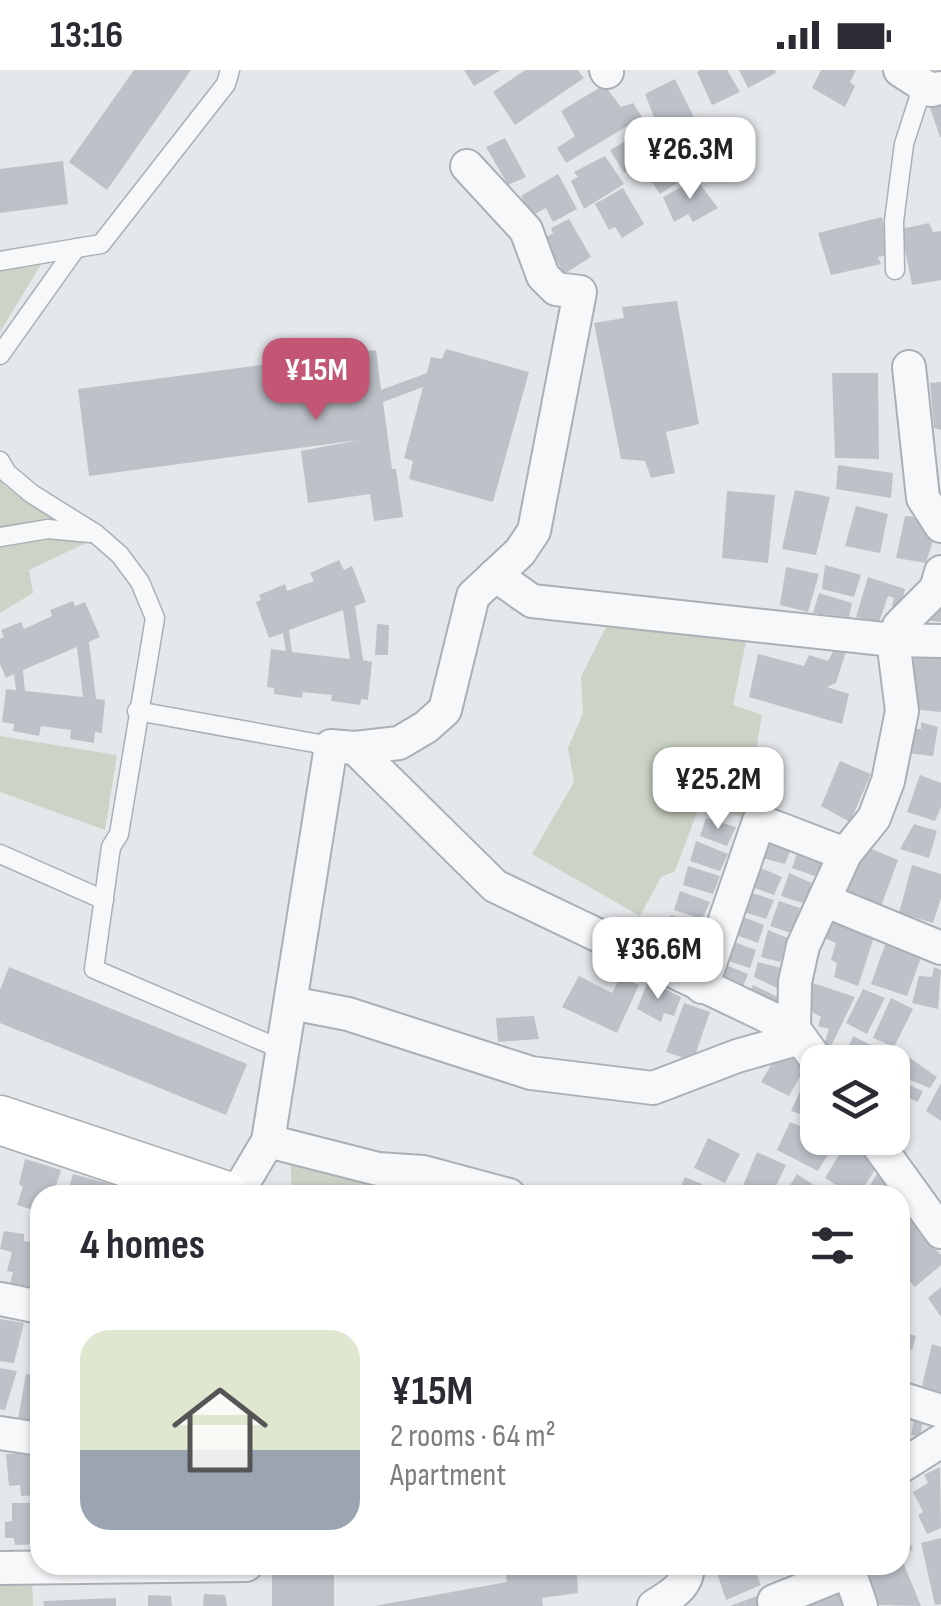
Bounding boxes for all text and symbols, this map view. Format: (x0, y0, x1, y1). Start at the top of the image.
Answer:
text: 13:16 (50, 13, 123, 58)
pin: ¥26.3M (609, 117, 771, 202)
text: ¥26.3M (647, 130, 733, 169)
pin: ¥15M (257, 338, 375, 423)
text: ¥15M (284, 351, 348, 390)
pin: ¥25.2M (637, 747, 799, 832)
text: ¥25.2M (675, 760, 761, 799)
pin: ¥36.6M (577, 917, 739, 1002)
text: ¥36.6M (614, 930, 702, 969)
map controls (800, 1045, 910, 1155)
button: layers (800, 1045, 910, 1155)
icon: filters (805, 1218, 860, 1273)
text: 4 homes (80, 1220, 205, 1271)
text: ¥15M (390, 1366, 473, 1417)
icon: home (160, 1370, 280, 1490)
text: 2 rooms · 64 m² (390, 1417, 556, 1456)
text: Apartment (390, 1456, 506, 1495)

